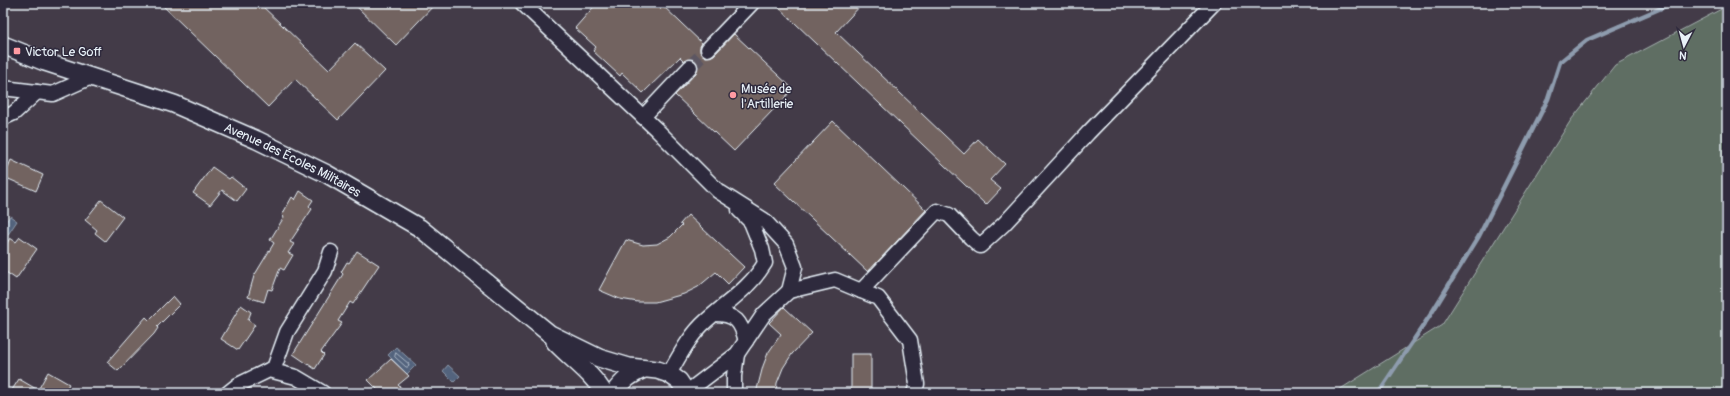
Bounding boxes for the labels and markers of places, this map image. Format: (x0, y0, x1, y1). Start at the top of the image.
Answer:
place label: Victor Le Goff (25, 44, 103, 60)
marker: Victor Le Goff (12, 46, 22, 56)
place label: Musée de l'Artillerie (741, 81, 794, 112)
marker: Musée de l'Artillerie (728, 90, 738, 100)

